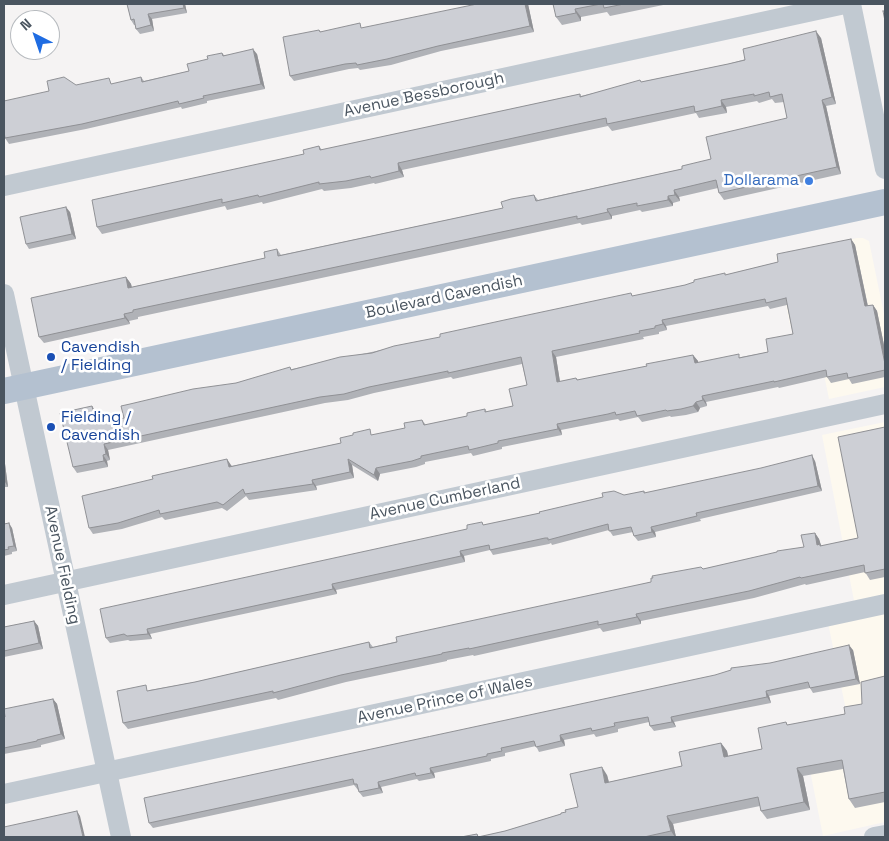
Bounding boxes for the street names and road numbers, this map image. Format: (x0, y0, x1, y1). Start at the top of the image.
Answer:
street label: Avenue Bessborough (342, 69, 506, 121)
street label: Boulevard Cavendish (364, 271, 524, 323)
street label: Avenue Cumberland (368, 474, 522, 524)
street label: Avenue Fielding (40, 504, 84, 626)
street label: Avenue Prince of Wales (356, 672, 534, 728)

